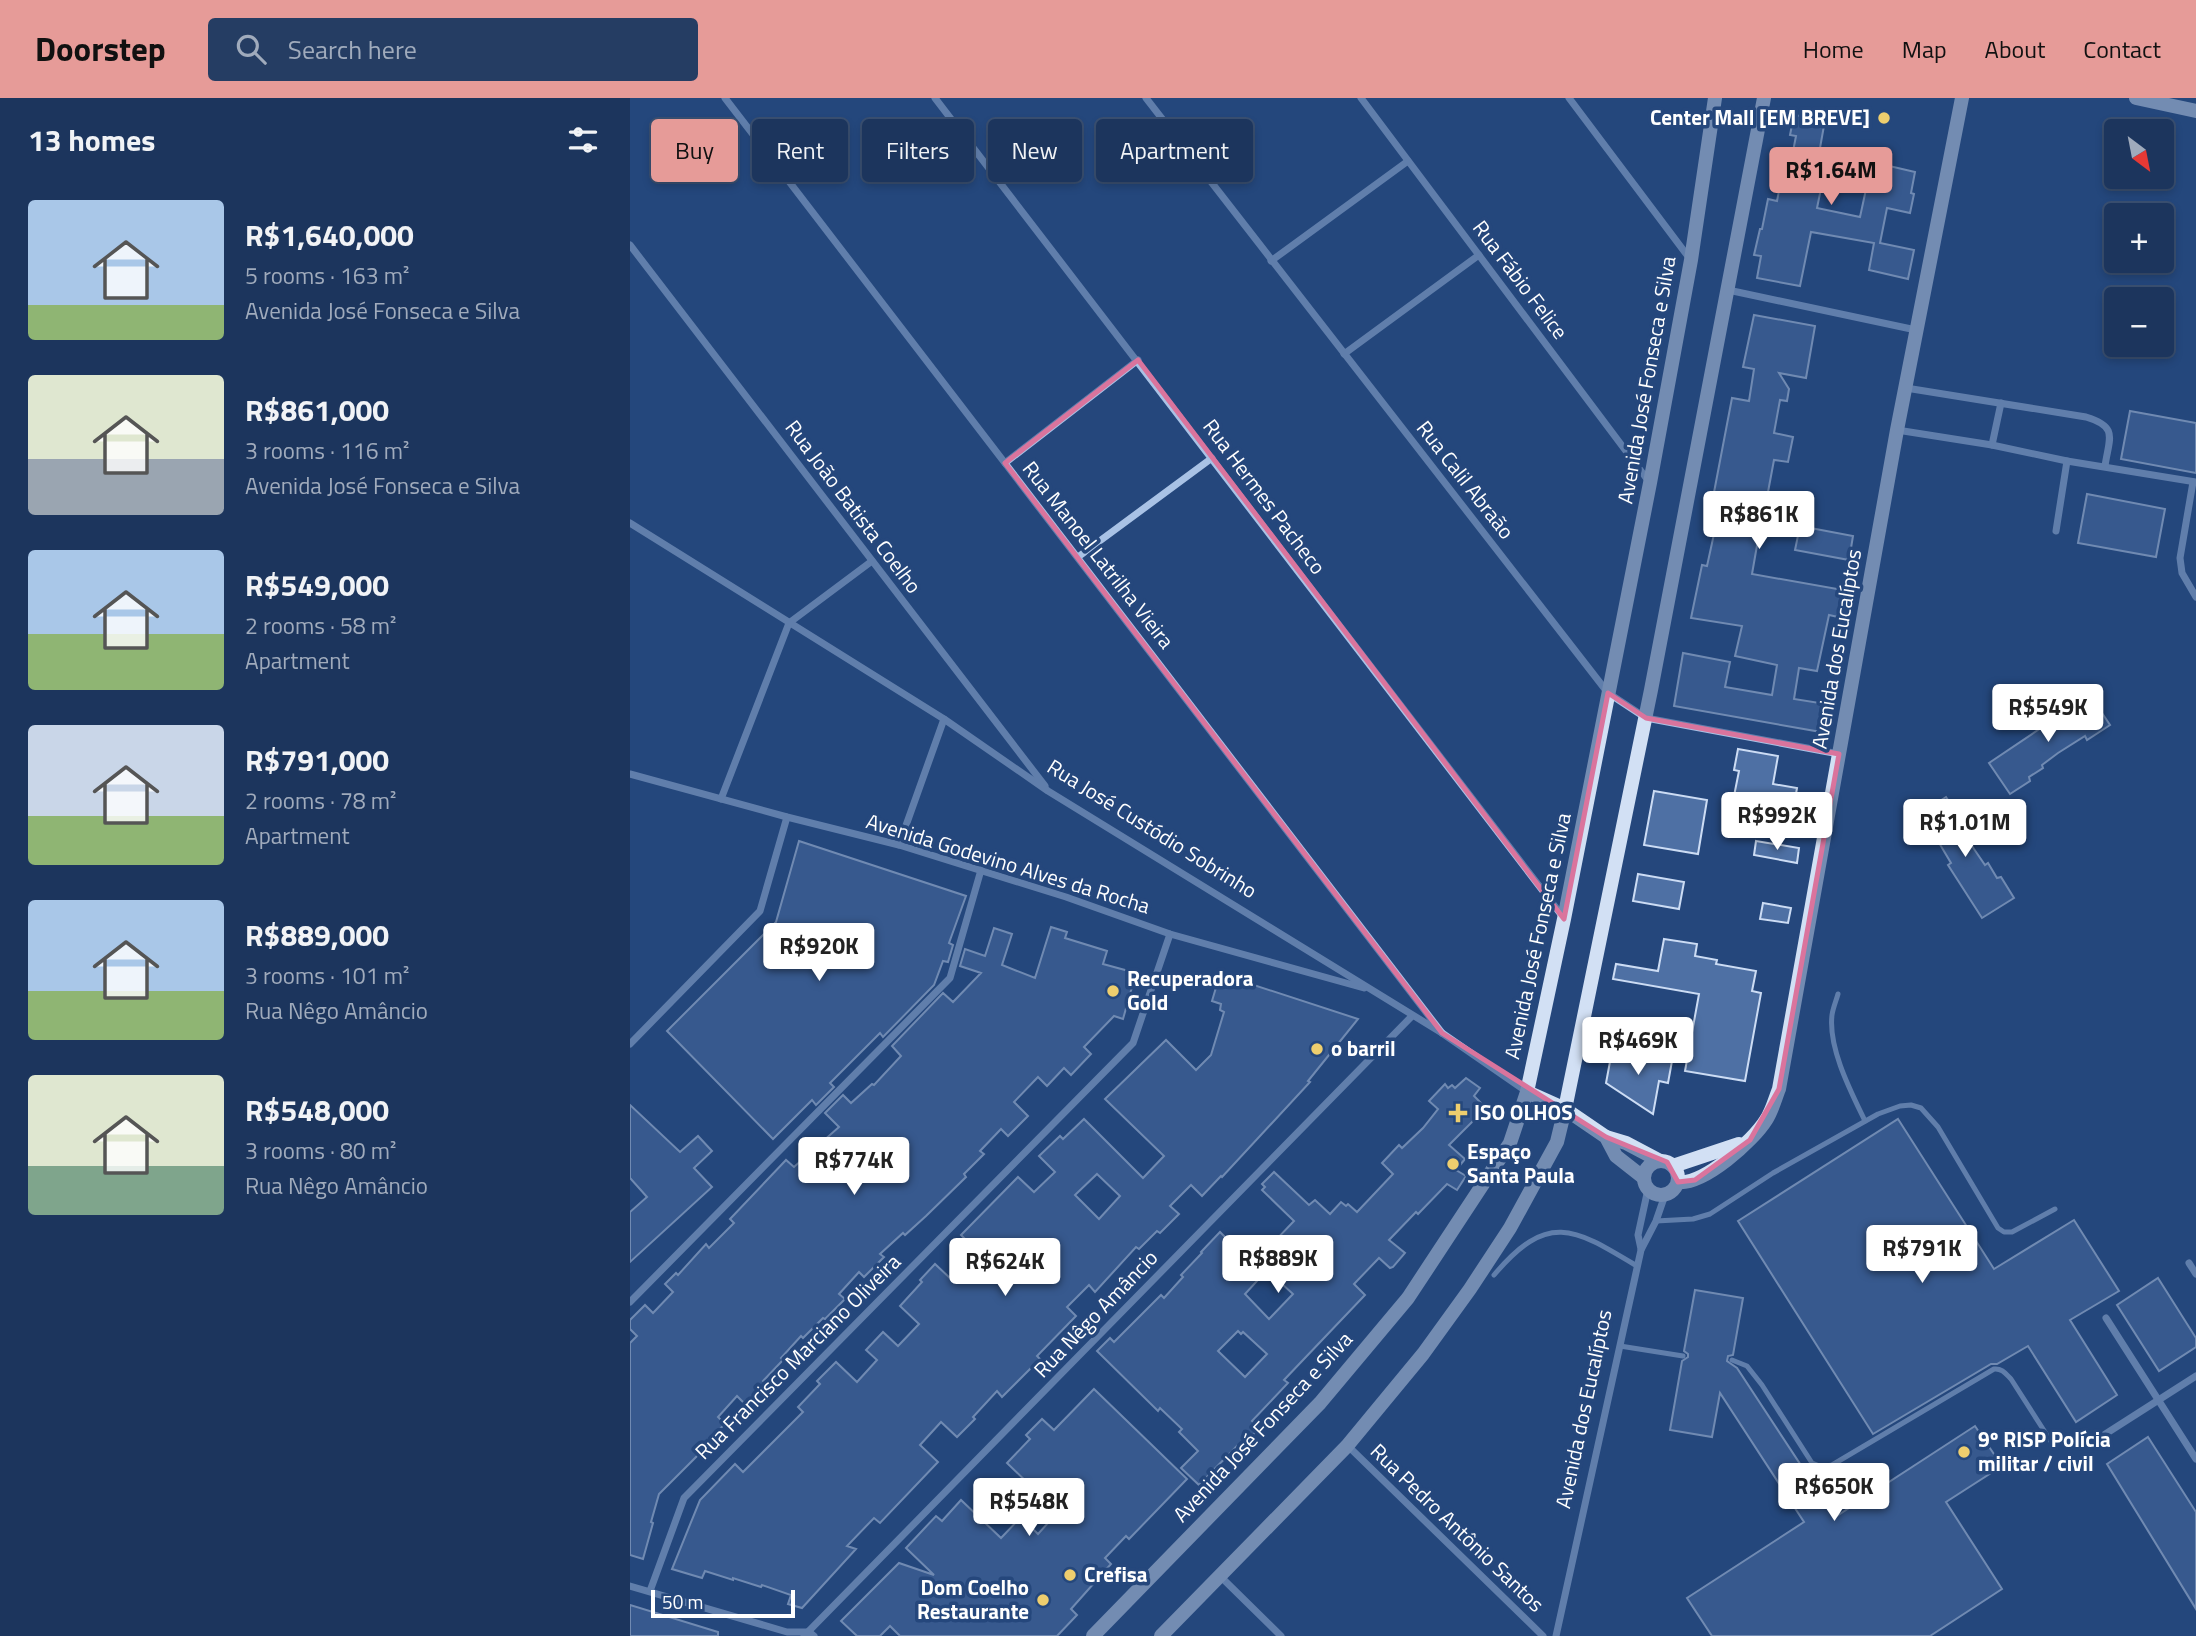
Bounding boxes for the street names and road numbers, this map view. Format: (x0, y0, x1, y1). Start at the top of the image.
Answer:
street label: Rua Fábio Felice (1465, 213, 1576, 346)
street label: Avenida José Fonseca e Silva (1608, 253, 1684, 506)
street label: Rua Hermes Pacheco (1196, 412, 1334, 581)
street label: Rua João Batista Coelho (778, 413, 930, 600)
street label: Rua Calil Abraão (1409, 413, 1522, 546)
street label: Rua Manoel Latrilha Vieira (1015, 454, 1183, 655)
street label: Avenida dos Eucalíptos (1803, 546, 1869, 751)
street label: Rua José Custódio Sobrinho (1041, 750, 1264, 906)
street label: Avenida Godevino Alves da Rocha (862, 805, 1155, 922)
street label: Avenida José Fonseca e Silva (1495, 809, 1579, 1062)
street label: Rua Nêgo Amâncio (1026, 1242, 1165, 1385)
street label: Rua Francisco Marciano Oliveira (687, 1246, 908, 1467)
street label: Avenida dos Eucalíptos (1546, 1307, 1620, 1511)
street label: Avenida José Fonseca e Silva (1165, 1323, 1360, 1529)
street label: Rua Pedro Antônio Santos (1363, 1435, 1552, 1619)

